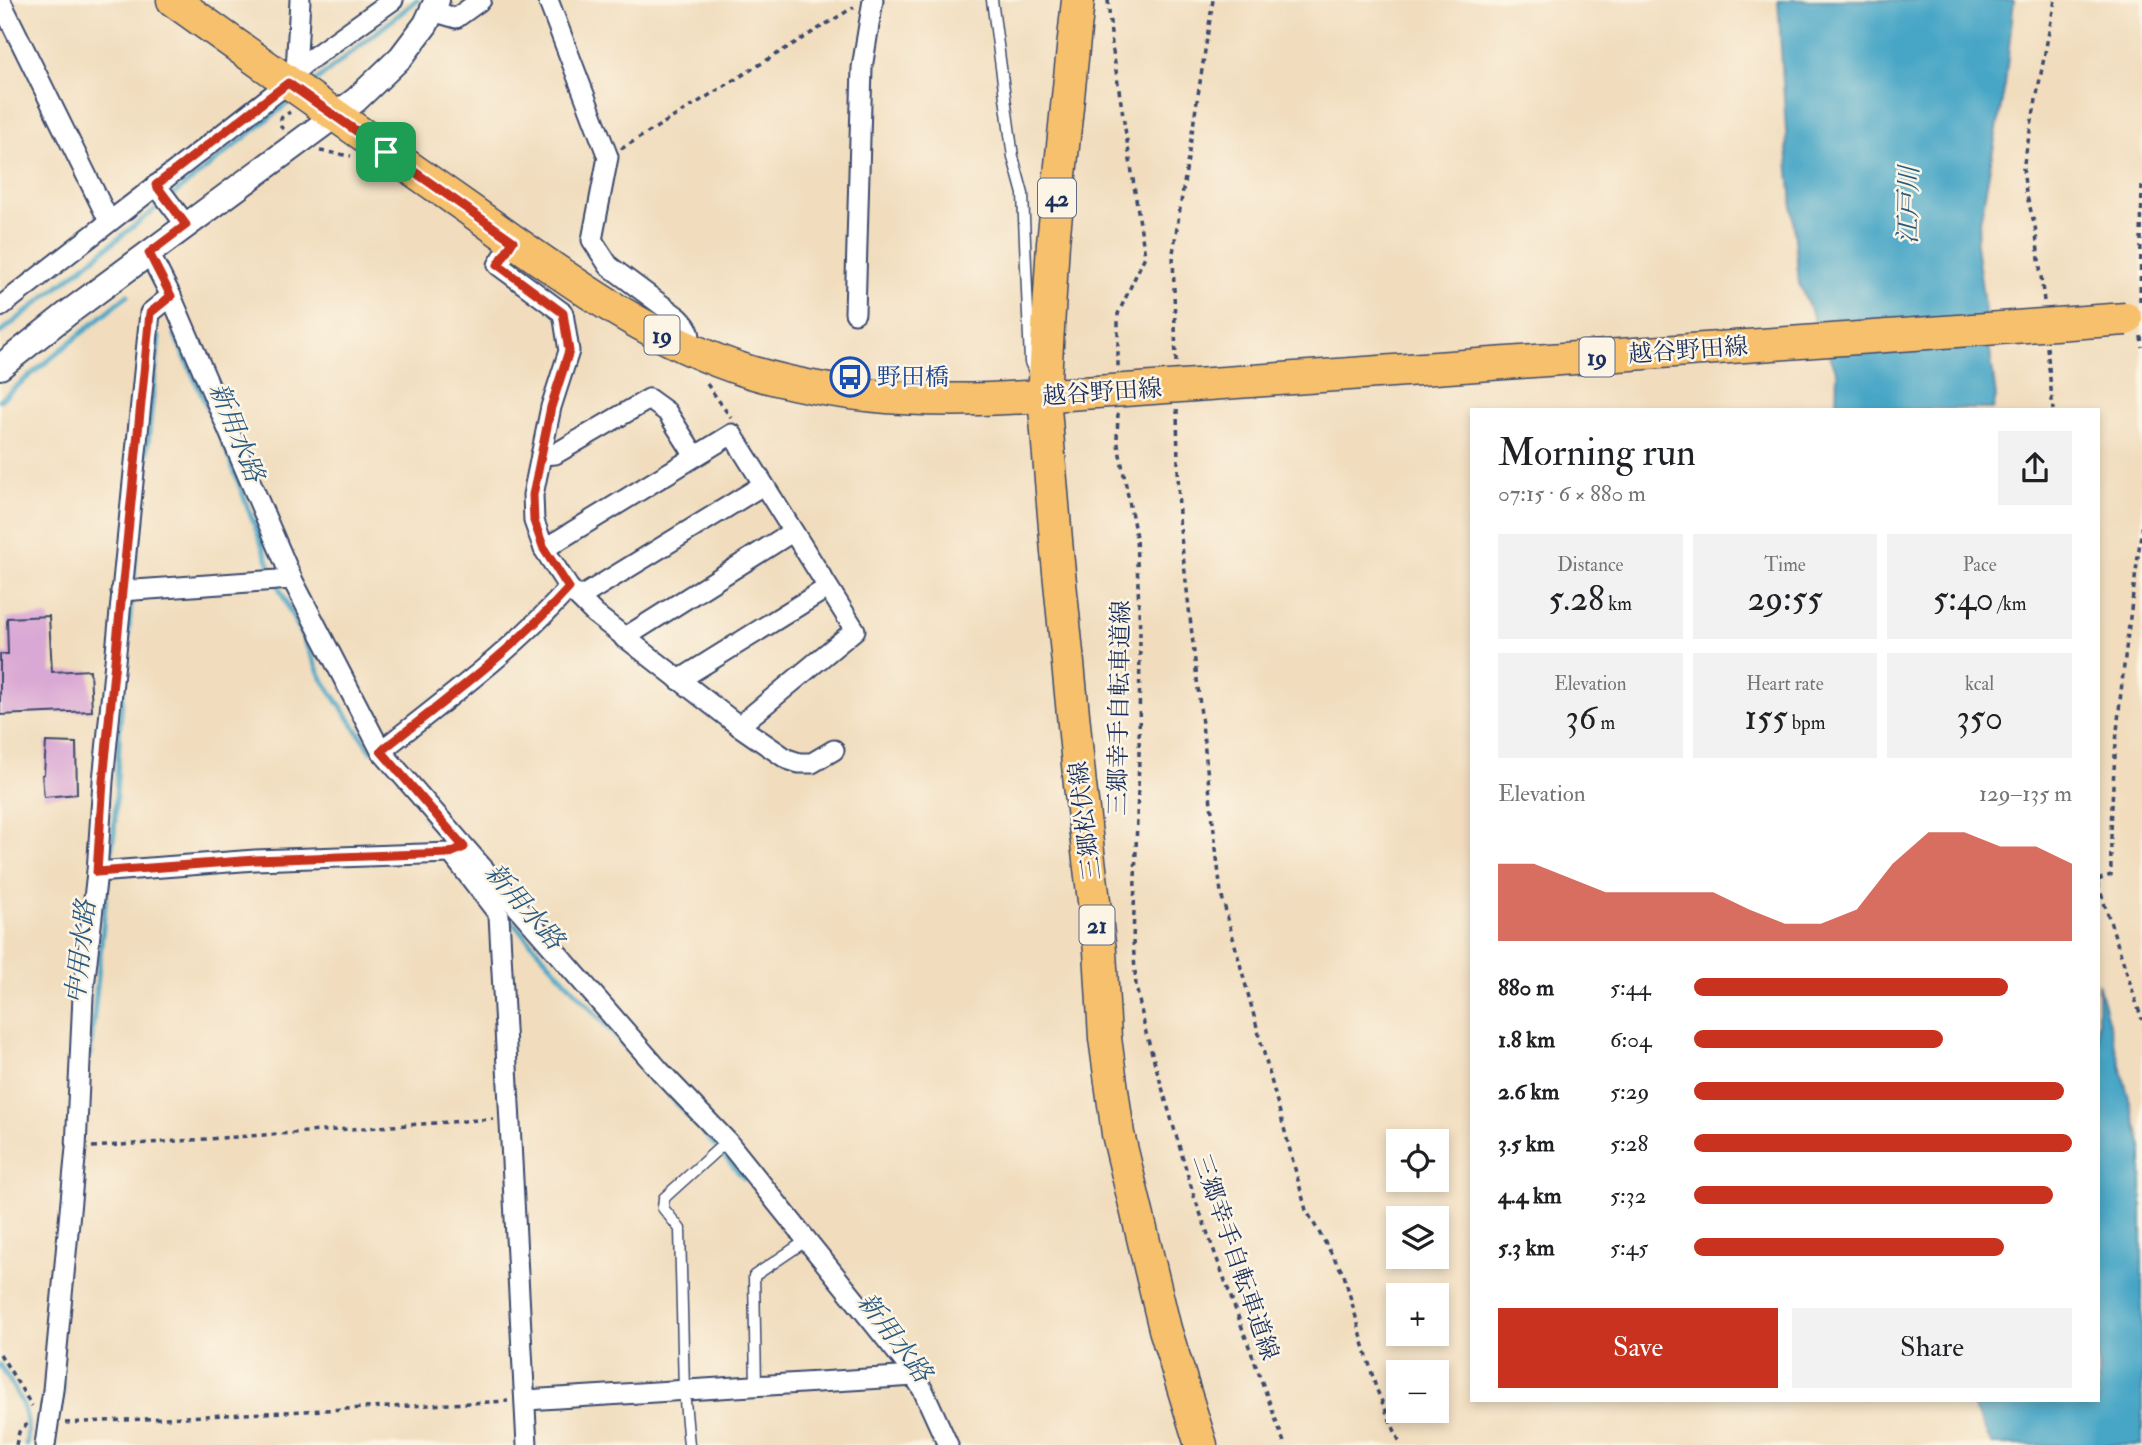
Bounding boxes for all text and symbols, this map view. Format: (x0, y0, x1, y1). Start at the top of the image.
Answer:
pin (356, 122, 416, 182)
icon: arrive (367, 133, 405, 171)
water label: 江戸川 (1892, 163, 1926, 244)
road number: 42 (1038, 178, 1076, 218)
road number: 19 (644, 316, 680, 354)
street label: 越谷野田線 (1627, 331, 1749, 370)
road number: 19 (1580, 338, 1614, 376)
bus stop icon: 野田橋 (829, 356, 871, 398)
place label: 野田橋 (877, 362, 949, 393)
street label: 越谷野田線 (1041, 373, 1163, 412)
water label: 新用水路 (202, 378, 271, 488)
text: Morning run (1498, 429, 1696, 477)
button: share (1998, 431, 2072, 505)
text: 07:15 · 6 × 880 m (1498, 479, 1646, 508)
text: Distance (1557, 553, 1624, 577)
text: Time (1764, 553, 1806, 577)
text: Pace (1963, 553, 1997, 577)
text: 5.28 (1549, 577, 1604, 621)
text: 29:55 (1747, 577, 1823, 621)
text: 5:40 (1933, 577, 1994, 621)
text: km (1604, 592, 1632, 616)
text: /km (1994, 592, 2026, 616)
street label: 三郷幸手自転車道線 (1102, 600, 1137, 816)
text: Elevation (1554, 672, 1627, 696)
text: Heart rate (1746, 672, 1824, 696)
text: kcal (1965, 672, 1994, 696)
text: 36 (1565, 696, 1596, 740)
text: 155 (1745, 696, 1788, 740)
text: 350 (1956, 696, 2003, 740)
text: m (1596, 711, 1615, 735)
text: bpm (1788, 711, 1825, 735)
street label: 三郷松伏線 (1063, 759, 1108, 882)
text: Elevation (1498, 779, 1586, 808)
text: 129–135 m (1979, 779, 2072, 808)
water label: 新用水路 (478, 857, 572, 958)
water label: 中用水路 (60, 897, 103, 1005)
road number: 21 (1080, 906, 1114, 944)
text: 880 m (1498, 973, 1554, 1002)
text: 5:44 (1610, 973, 1651, 1002)
text: 1.8 km (1498, 1025, 1555, 1054)
text: 6:04 (1610, 1025, 1651, 1054)
text: 2.6 km (1498, 1077, 1559, 1106)
text: 5:29 (1610, 1077, 1649, 1106)
map controls (1386, 1129, 1449, 1423)
button: locate (1386, 1129, 1449, 1192)
text: 3.5 km (1498, 1129, 1555, 1158)
text: 5:28 (1610, 1129, 1648, 1158)
street label: 三郷幸手自転車道線 (1186, 1150, 1285, 1364)
text: 4.4 km (1498, 1181, 1562, 1210)
text: 5:32 (1610, 1181, 1646, 1210)
button: layers (1386, 1206, 1449, 1269)
text: 5.3 km (1498, 1233, 1555, 1262)
text: 5:45 (1610, 1233, 1648, 1262)
button: + (1386, 1283, 1449, 1346)
water label: 新用水路 (850, 1286, 939, 1390)
button: Save (1498, 1308, 1778, 1388)
button: Share (1792, 1308, 2072, 1388)
button: − (1386, 1360, 1449, 1423)

